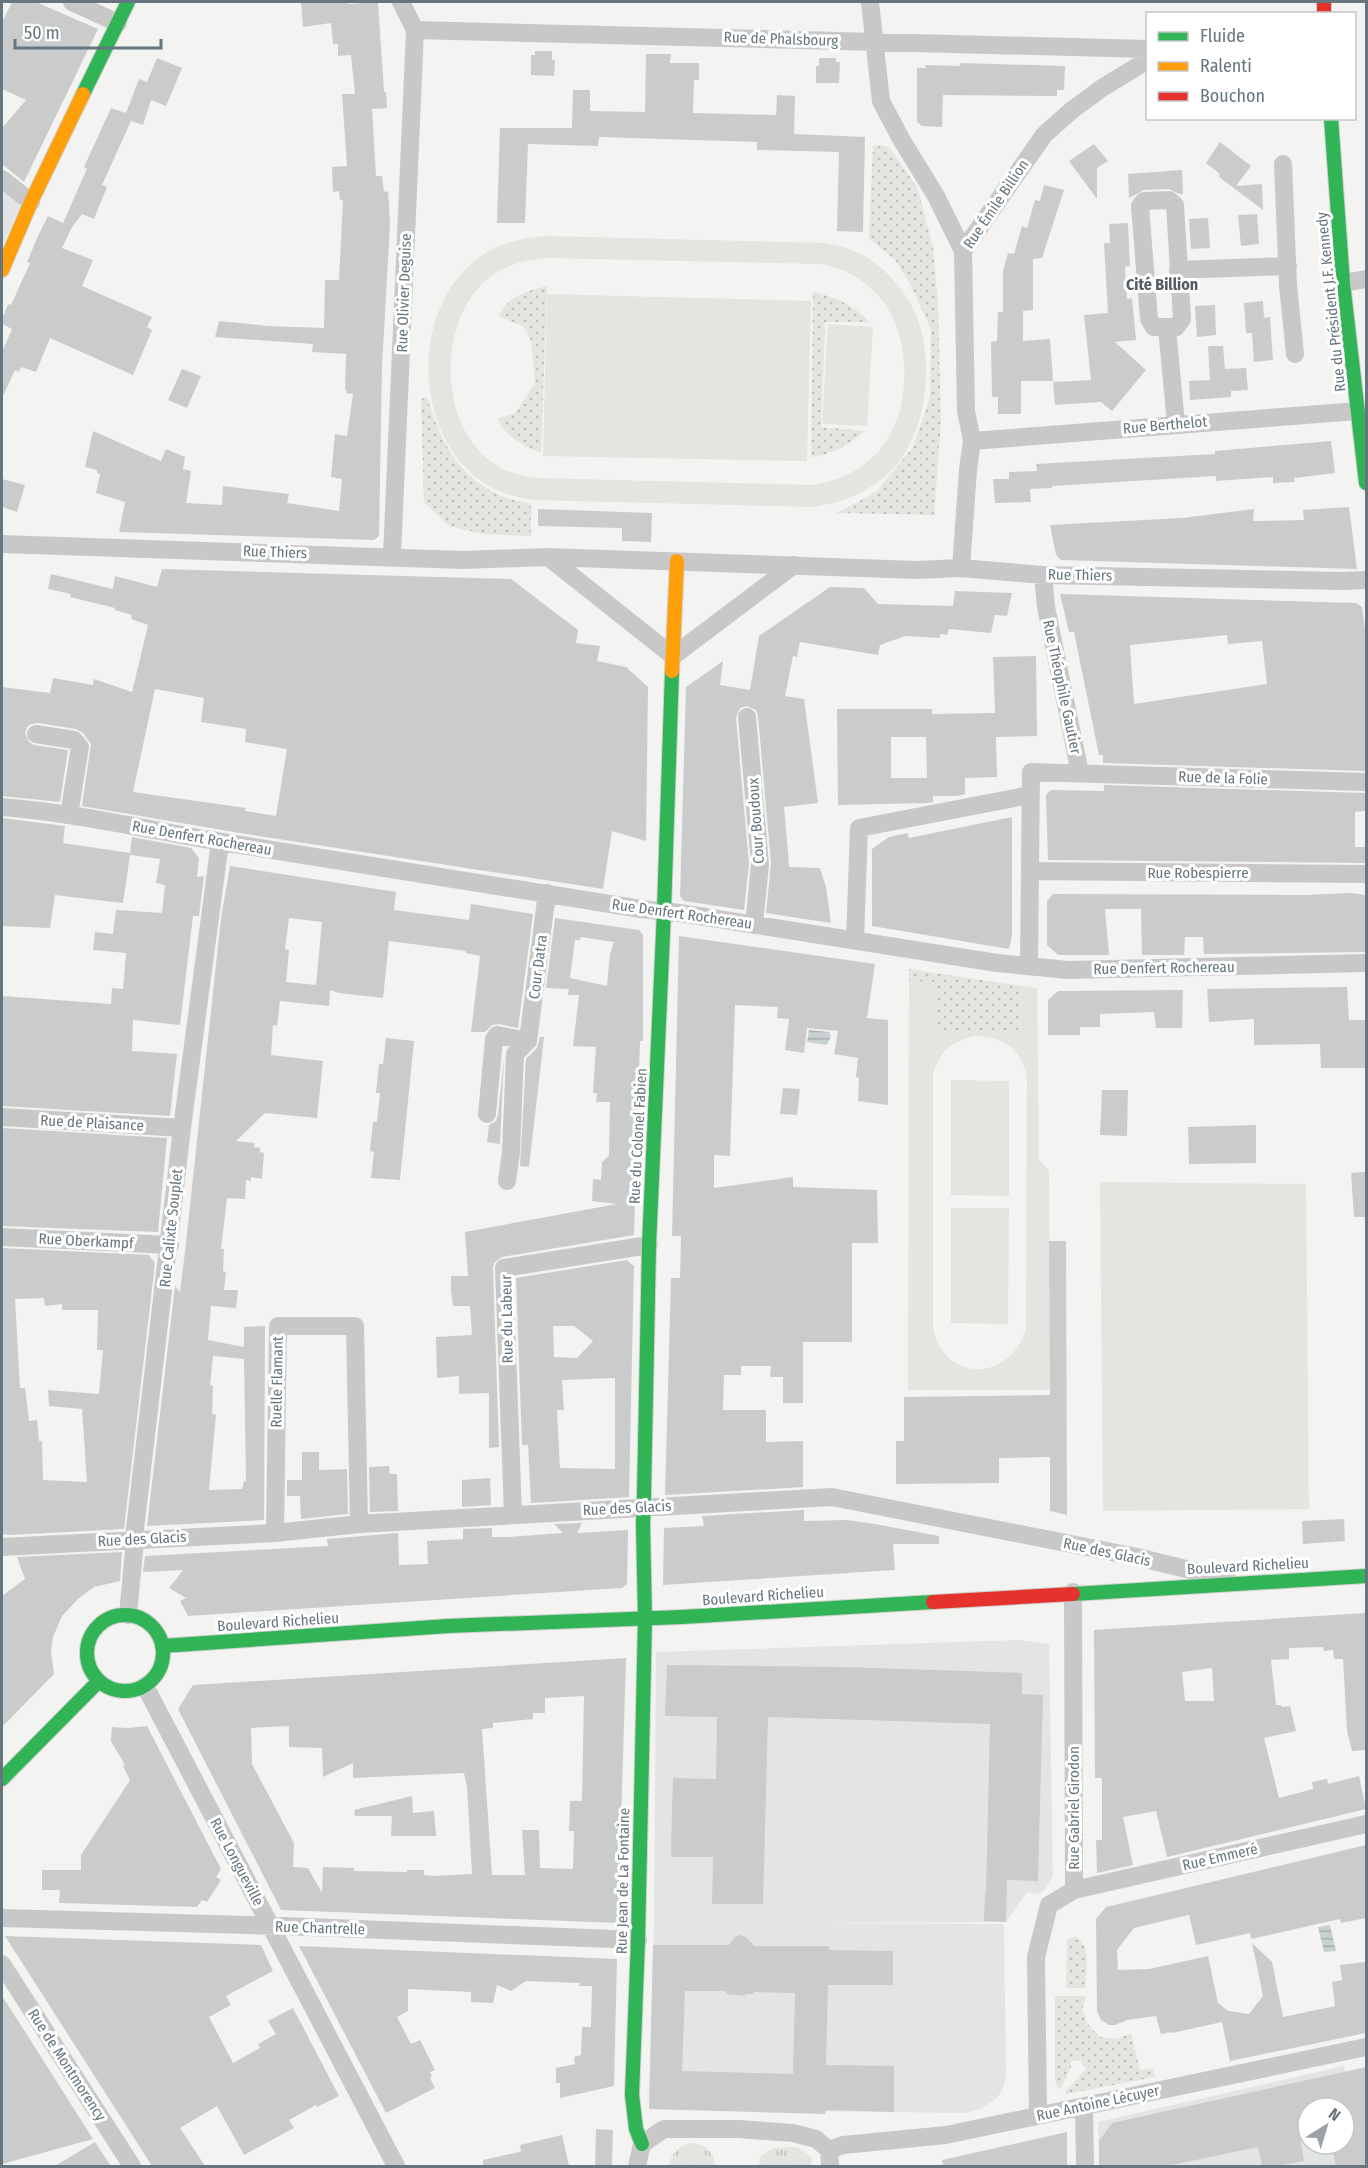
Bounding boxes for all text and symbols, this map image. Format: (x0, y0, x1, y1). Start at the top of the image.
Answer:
scale bar (15, 12, 160, 50)
legend (1146, 12, 1356, 120)
text: 50 m (24, 22, 60, 44)
text: Fluide (1200, 25, 1245, 47)
street label: Rue de Phalsbourg (723, 28, 839, 50)
text: Ralenti (1200, 55, 1252, 77)
text: Bouchon (1200, 85, 1265, 107)
street label: Rue Émile Billion (960, 156, 1032, 252)
street label: Rue du Président J.F. Kennedy (1313, 211, 1349, 393)
street label: Rue Olivier Deguise (393, 233, 415, 353)
district label: Cité Billion (1126, 275, 1198, 294)
street label: Rue Berthelot (1122, 412, 1208, 438)
street label: Rue Thiers (242, 542, 308, 562)
street label: Rue Thiers (1048, 565, 1112, 585)
street label: Rue Théophile Gautier (1039, 618, 1085, 756)
street label: Rue de la Folie (1178, 767, 1268, 789)
street label: Cour Boudoux (744, 777, 768, 865)
street label: Rue Denfert Rochereau (131, 817, 273, 859)
street label: Rue Robespierre (1147, 864, 1249, 882)
street label: Rue Denfert Rochereau (611, 895, 753, 933)
street label: Cour Datra (525, 934, 551, 1000)
street label: Rue Denfert Rochereau (1093, 958, 1235, 978)
street label: Rue du Colonel Fabien (625, 1067, 651, 1205)
street label: Rue de Plaisance (40, 1111, 144, 1135)
street label: Rue Calixte Souplet (156, 1168, 186, 1288)
street label: Rue Oberkampf (38, 1230, 135, 1253)
street label: Rue du Labeur (497, 1274, 517, 1364)
street label: Ruelle Flamant (267, 1336, 287, 1428)
street label: Rue des Glacis (582, 1497, 672, 1519)
street label: Rue des Glacis (97, 1528, 187, 1550)
street label: Rue des Glacis (1062, 1534, 1152, 1570)
street label: Boulevard Richelieu (1187, 1554, 1309, 1578)
street label: Boulevard Richelieu (701, 1583, 825, 1609)
street label: Boulevard Richelieu (216, 1609, 340, 1635)
street label: Rue Gabriel Girodon (1065, 1746, 1083, 1870)
street label: Rue Jean de La Fontaine (613, 1808, 633, 1954)
street label: Rue Longueville (206, 1815, 268, 1909)
street label: Rue Emmeré (1181, 1840, 1259, 1874)
street label: Rue Chantrelle (275, 1917, 365, 1939)
street label: Rue de Montmorency (24, 2006, 110, 2125)
street label: Rue Antoine Lécuyer (1035, 2081, 1162, 2125)
north arrow (1296, 2096, 1356, 2156)
text: N (1325, 2104, 1344, 2125)

